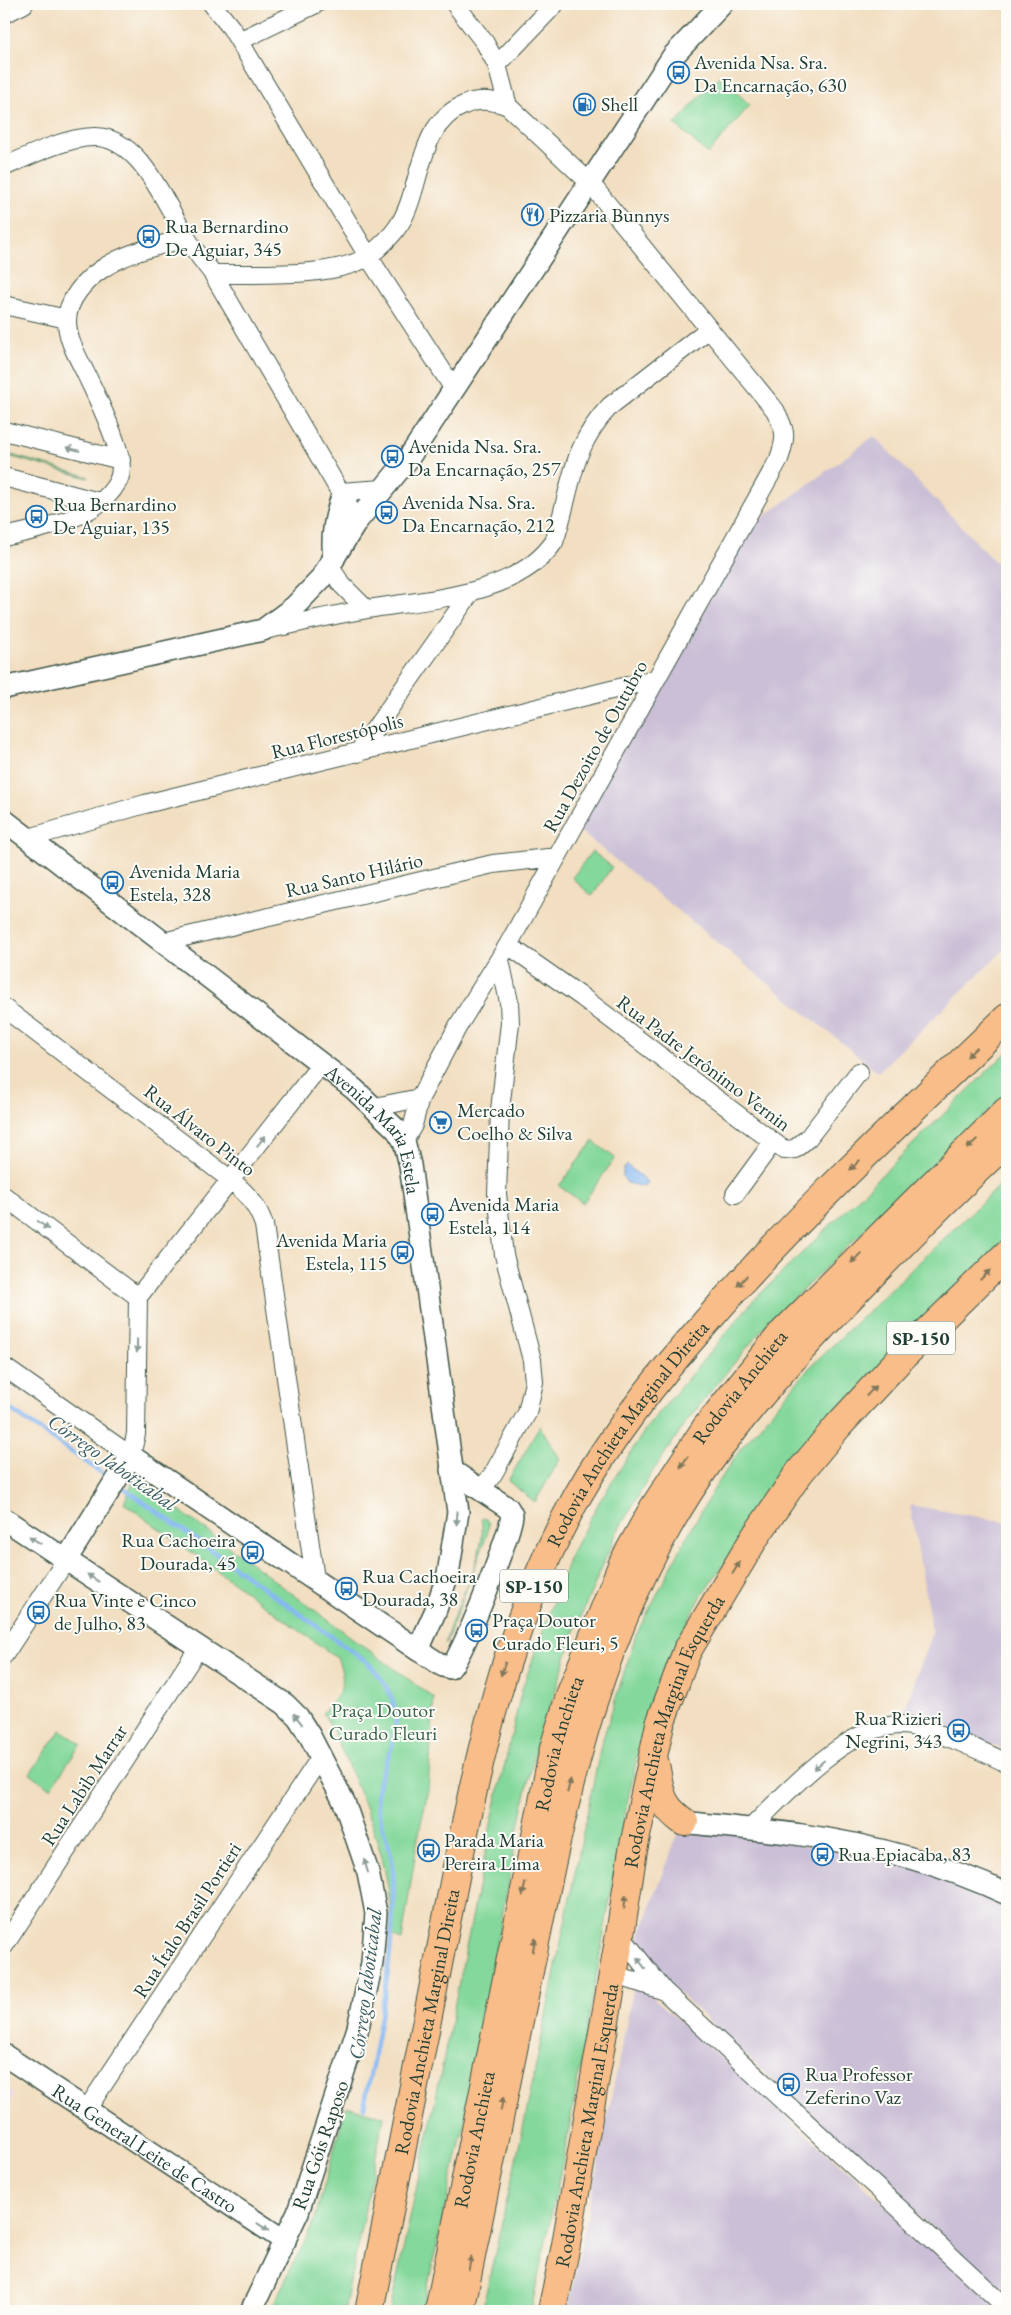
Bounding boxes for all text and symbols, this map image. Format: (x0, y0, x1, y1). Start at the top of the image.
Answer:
place label: Avenida Nsa. Sra. Da Encarnação, 630 (693, 49, 847, 98)
bus stop icon: Avenida Nsa. Sra. Da Encarnação, 630 (666, 61, 690, 85)
place label: Shell (601, 91, 638, 117)
fuel station icon: Shell (573, 92, 597, 116)
place label: Pizzaria Bunnys (549, 202, 669, 228)
restaurant icon: Pizzaria Bunnys (521, 203, 545, 227)
place label: Rua Bernardino De Aguiar, 345 (165, 213, 289, 262)
bus stop icon: Rua Bernardino De Aguiar, 345 (137, 225, 161, 249)
place label: Avenida Nsa. Sra. Da Encarnação, 257 (407, 433, 561, 482)
one-way arrow (66, 445, 81, 453)
bus stop icon: Avenida Nsa. Sra. Da Encarnação, 257 (380, 445, 404, 469)
place label: Avenida Nsa. Sra. Da Encarnação, 212 (401, 489, 555, 538)
place label: Rua Bernardino De Aguiar, 135 (53, 491, 177, 540)
bus stop icon: Avenida Nsa. Sra. Da Encarnação, 212 (374, 501, 398, 525)
bus stop icon: Rua Bernardino De Aguiar, 135 (25, 504, 49, 528)
street label: Rua Dezoito de Outubro (537, 655, 653, 837)
street label: Rua Florestópolis (268, 707, 406, 765)
street label: Rua Santo Hilário (283, 847, 425, 903)
place label: Avenida Maria Estela, 328 (128, 858, 240, 907)
bus stop icon: Avenida Maria Estela, 328 (101, 871, 125, 895)
street label: Rua Padre Jerônimo Vernin (612, 989, 797, 1137)
one-way arrow (967, 1046, 979, 1058)
street label: Avenida Maria Estela (319, 1058, 427, 1196)
street label: Rua Álvaro Pinto (139, 1078, 261, 1182)
place label: Mercado Coelho & Silva (457, 1097, 572, 1146)
supermarket icon: Mercado Coelho & Silva (429, 1110, 453, 1134)
one-way arrow (255, 1135, 266, 1148)
one-way arrow (966, 1138, 978, 1150)
one-way arrow (850, 1159, 862, 1171)
place label: Avenida Maria Estela, 114 (447, 1191, 559, 1240)
bus stop icon: Avenida Maria Estela, 114 (420, 1203, 444, 1227)
one-way arrow (36, 1220, 50, 1230)
place label: Avenida Maria Estela, 115 (275, 1227, 387, 1276)
bus stop icon: Avenida Maria Estela, 115 (391, 1240, 415, 1264)
one-way arrow (851, 1252, 863, 1264)
one-way arrow (979, 1269, 991, 1281)
one-way arrow (736, 1275, 748, 1287)
street label: Rodovia Anchieta Marginal Direita (540, 1315, 715, 1551)
road number: SP-150 (887, 1322, 955, 1355)
street label: Rodovia Anchieta (686, 1324, 793, 1449)
one-way arrow (133, 1338, 141, 1354)
one-way arrow (865, 1385, 877, 1397)
water label: Córrego Jaboticabal (43, 1407, 184, 1517)
one-way arrow (679, 1455, 688, 1469)
one-way arrow (453, 1511, 461, 1527)
place label: Rua Cachoeira Dourada, 45 (121, 1527, 236, 1576)
one-way arrow (28, 1535, 42, 1545)
bus stop icon: Rua Cachoeira Dourada, 45 (240, 1540, 264, 1564)
one-way arrow (731, 1562, 740, 1575)
place label: Rua Cachoeira Dourada, 38 (362, 1563, 477, 1612)
road number: SP-150 (500, 1570, 568, 1602)
one-way arrow (86, 1573, 99, 1583)
bus stop icon: Rua Cachoeira Dourada, 38 (334, 1576, 358, 1600)
place label: Rua Vinte e Cinco de Julho, 83 (54, 1587, 197, 1636)
street label: Rodovia Anchieta Marginal Esquerda (617, 1590, 731, 1870)
bus stop icon: Rua Vinte e Cinco de Julho, 83 (26, 1600, 50, 1624)
place label: Praça Doutor Curado Fleuri, 5 (492, 1607, 619, 1656)
bus stop icon: Praça Doutor Curado Fleuri, 5 (464, 1619, 488, 1643)
one-way arrow (499, 1662, 506, 1677)
street label: Rodovia Anchieta (528, 1672, 590, 1814)
park label: Praça Doutor Curado Fleuri (329, 1697, 437, 1746)
place label: Rua Rizieri Negrini, 343 (845, 1705, 942, 1754)
one-way arrow (293, 1713, 304, 1726)
bus stop icon: Rua Rizieri Negrini, 343 (946, 1718, 970, 1742)
street label: Rua Labib Marrar (35, 1719, 133, 1851)
one-way arrow (813, 1759, 825, 1770)
one-way arrow (565, 1779, 573, 1794)
place label: Parada Maria Pereira Lima (444, 1827, 544, 1876)
street label: Rua Ítalo Brasil Portieri (127, 1837, 247, 2003)
bus stop icon: Parada Maria Pereira Lima (416, 1839, 440, 1863)
place label: Rua Epiacaba, 83 (838, 1841, 971, 1867)
bus stop icon: Rua Epiacaba, 83 (810, 1842, 834, 1866)
one-way arrow (362, 1858, 369, 1873)
one-way arrow (520, 1882, 528, 1897)
street label: Rodovia Anchieta Marginal Direita (388, 1886, 465, 2157)
one-way arrow (621, 1893, 629, 1909)
water label: Córrego Jaboticabal (342, 1906, 388, 2061)
one-way arrow (530, 1937, 538, 1953)
one-way arrow (636, 1957, 647, 1970)
street label: Rodovia Anchieta Marginal Esquerda (549, 1981, 624, 2270)
place label: Rua Professor Zeferino Vaz (805, 2061, 913, 2110)
street label: Rodovia Anchieta (447, 2069, 501, 2210)
bus stop icon: Rua Professor Zeferino Vaz (777, 2073, 801, 2097)
street label: Rua Góis Raposo (286, 2077, 354, 2213)
street label: Rua General Leite de Castro (47, 2078, 243, 2219)
one-way arrow (498, 2097, 506, 2112)
one-way arrow (257, 2222, 270, 2231)
one-way arrow (466, 2255, 474, 2271)

